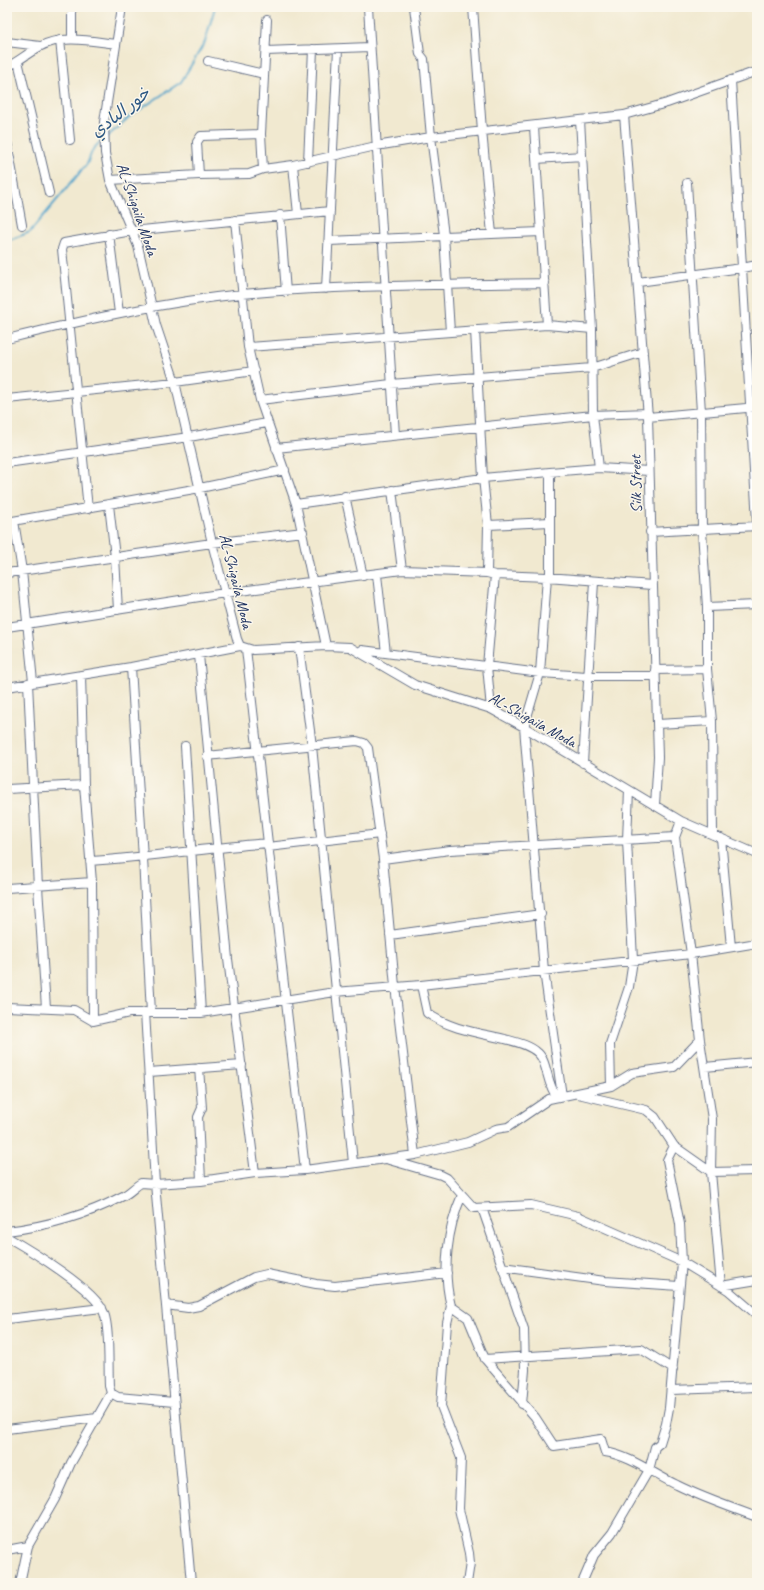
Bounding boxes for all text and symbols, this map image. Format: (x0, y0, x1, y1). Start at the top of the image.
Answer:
water label: خور البادي (86, 82, 156, 144)
street label: AL-Shigaila Moda (112, 160, 163, 260)
street label: Silk Street (625, 453, 647, 513)
street label: AL-Shigaila Moda (215, 532, 258, 632)
street label: AL-Shigaila Moda (485, 688, 581, 753)

